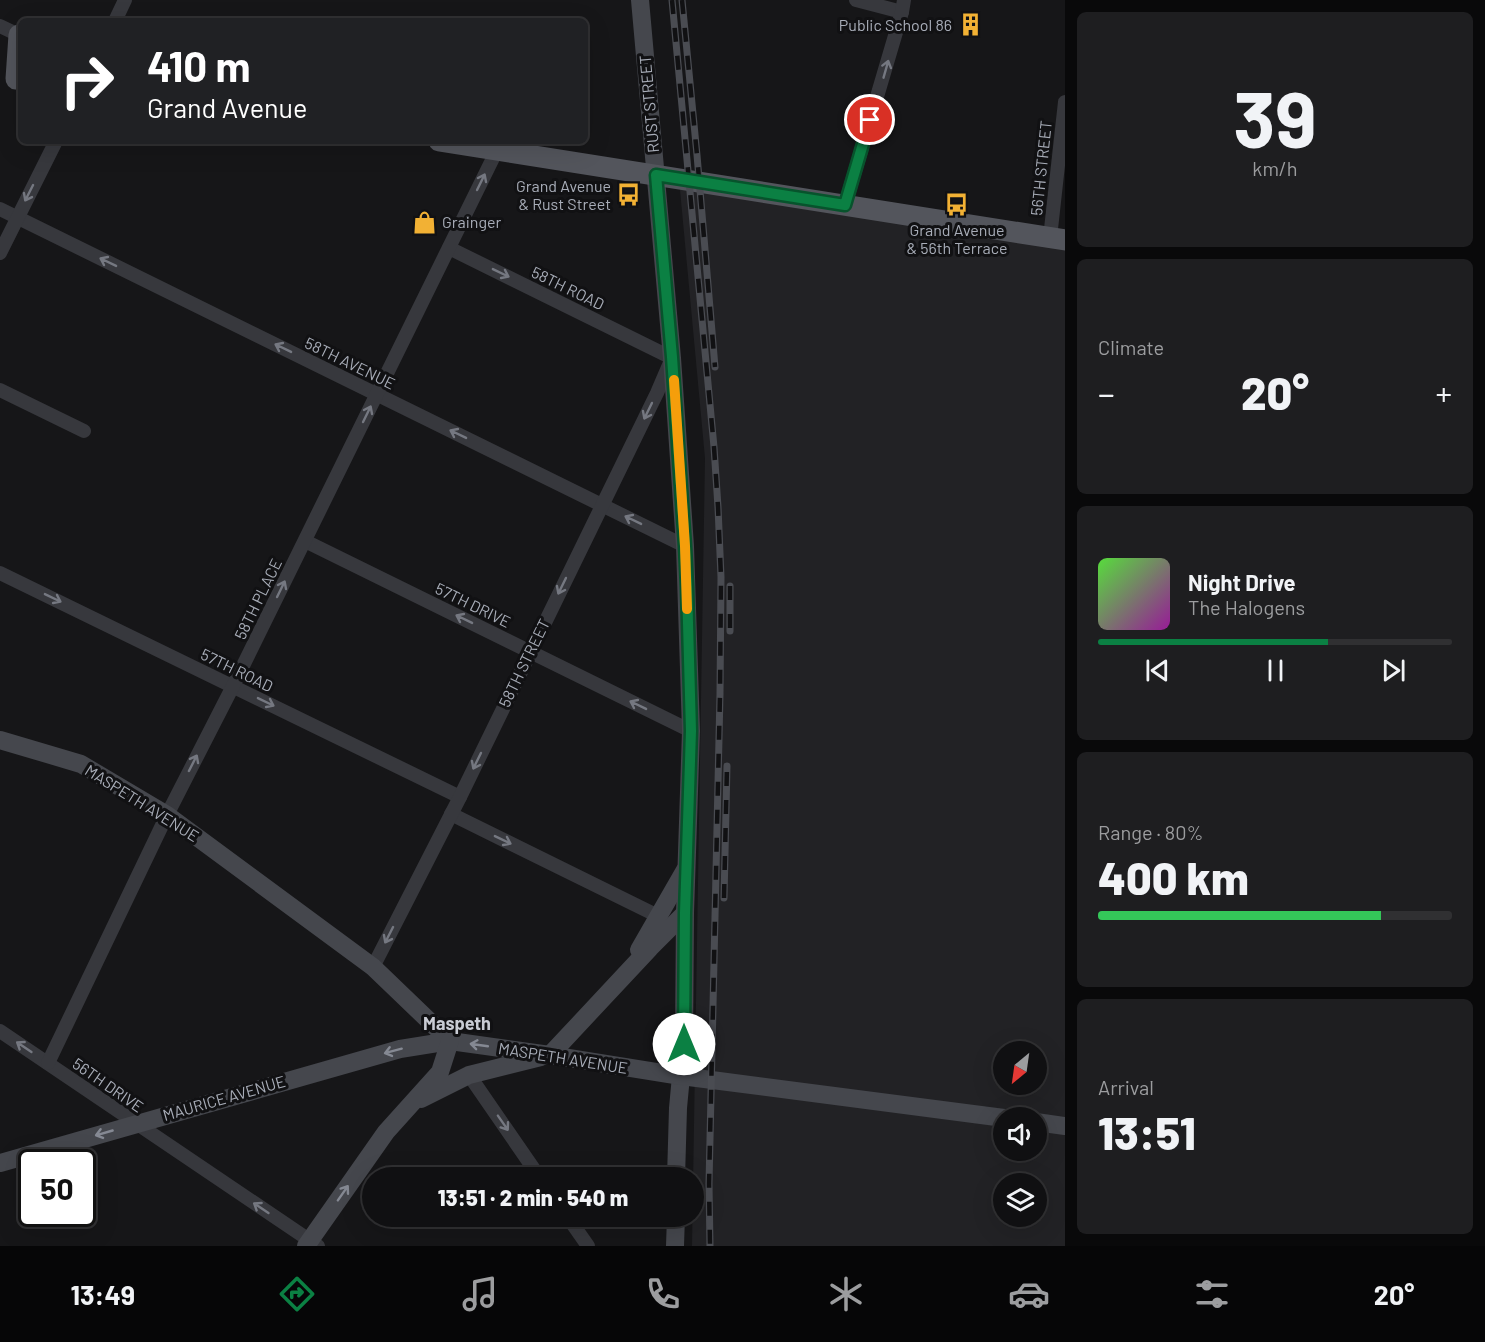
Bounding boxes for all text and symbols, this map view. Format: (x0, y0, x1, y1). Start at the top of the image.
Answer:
building icon: Public School 86 (957, 12, 983, 38)
place label: Public School 86 (839, 15, 952, 34)
text: 410 m (147, 40, 251, 90)
icon: right (48, 42, 126, 120)
street label: RUST STREET (635, 54, 662, 154)
one-way arrow (881, 60, 892, 79)
text: 39 (1233, 70, 1317, 164)
text: Grand Avenue (147, 91, 307, 123)
pin (844, 94, 895, 145)
icon: arrive (853, 103, 886, 136)
street label: 56TH STREET (1026, 119, 1055, 216)
text: km/h (1252, 156, 1298, 180)
one-way arrow (475, 174, 487, 192)
place label: Grand Avenue & Rust Street (516, 176, 611, 213)
bus stop icon: Grand Avenue & Rust Street (616, 182, 642, 208)
one-way arrow (23, 184, 35, 202)
bus stop icon: Grand Avenue & 56th Terrace (944, 192, 970, 218)
shop icon: Grainger (411, 209, 437, 235)
place label: Grainger (442, 212, 502, 231)
place label: Grand Avenue & 56th Terrace (907, 220, 1007, 257)
one-way arrow (99, 256, 117, 267)
street label: 58TH ROAD (529, 262, 608, 313)
one-way arrow (492, 268, 510, 280)
street label: 58TH AVENUE (302, 333, 398, 393)
text: Climate (1098, 335, 1164, 359)
one-way arrow (274, 342, 292, 353)
text: 20° (1241, 365, 1309, 419)
text: − (1098, 373, 1115, 413)
text: + (1436, 373, 1452, 413)
one-way arrow (642, 401, 653, 419)
one-way arrow (362, 405, 374, 423)
one-way arrow (449, 428, 467, 440)
one-way arrow (624, 514, 642, 526)
street label: 58TH PLACE (230, 555, 285, 642)
text: Night Drive (1188, 569, 1296, 595)
one-way arrow (556, 576, 567, 594)
street label: 57TH DRIVE (433, 578, 514, 631)
one-way arrow (276, 580, 287, 598)
one-way arrow (43, 593, 61, 605)
text: The Halogens (1188, 595, 1305, 619)
one-way arrow (455, 612, 473, 624)
street label: 58TH STREET (494, 616, 553, 710)
street label: 57TH ROAD (198, 644, 276, 695)
icon: previous (1141, 654, 1174, 687)
icon: pause (1259, 654, 1292, 687)
icon: next (1377, 654, 1410, 687)
one-way arrow (256, 697, 274, 709)
one-way arrow (630, 699, 648, 710)
one-way arrow (470, 752, 482, 770)
one-way arrow (188, 754, 200, 772)
street label: MASPETH AVENUE (82, 760, 203, 845)
text: Range · 80% (1098, 820, 1203, 844)
one-way arrow (494, 834, 512, 846)
text: 400 km (1098, 850, 1249, 904)
one-way arrow (383, 926, 394, 944)
district label: Maspeth (423, 1012, 491, 1034)
position arrow (652, 1012, 716, 1076)
street label: MASPETH AVENUE (497, 1038, 629, 1077)
one-way arrow (470, 1039, 490, 1050)
one-way arrow (16, 1041, 33, 1053)
north arrow (993, 1041, 1047, 1095)
map controls (993, 1041, 1047, 1227)
one-way arrow (383, 1046, 402, 1057)
street label: 56TH DRIVE (69, 1053, 147, 1116)
street label: MAURICE AVENUE (160, 1071, 287, 1124)
text: Arrival (1098, 1075, 1154, 1099)
text: 13:51 (1098, 1105, 1196, 1159)
button: sound (993, 1107, 1047, 1161)
one-way arrow (497, 1114, 509, 1131)
one-way arrow (95, 1127, 114, 1139)
speed limit sign: 50 (18, 1149, 96, 1227)
button: layers (993, 1173, 1047, 1227)
text: 13:51 · 2 min · 540 m (438, 1184, 628, 1210)
one-way arrow (337, 1185, 349, 1201)
one-way arrow (253, 1202, 270, 1214)
icon: directions (276, 1273, 318, 1315)
icon: music (459, 1273, 501, 1315)
icon: phone (642, 1273, 684, 1315)
icon: climate (825, 1273, 867, 1315)
icon: car (1008, 1273, 1050, 1315)
icon: filters (1191, 1273, 1233, 1315)
text: 13:49 (70, 1278, 135, 1310)
text: 20° (1374, 1278, 1414, 1310)

